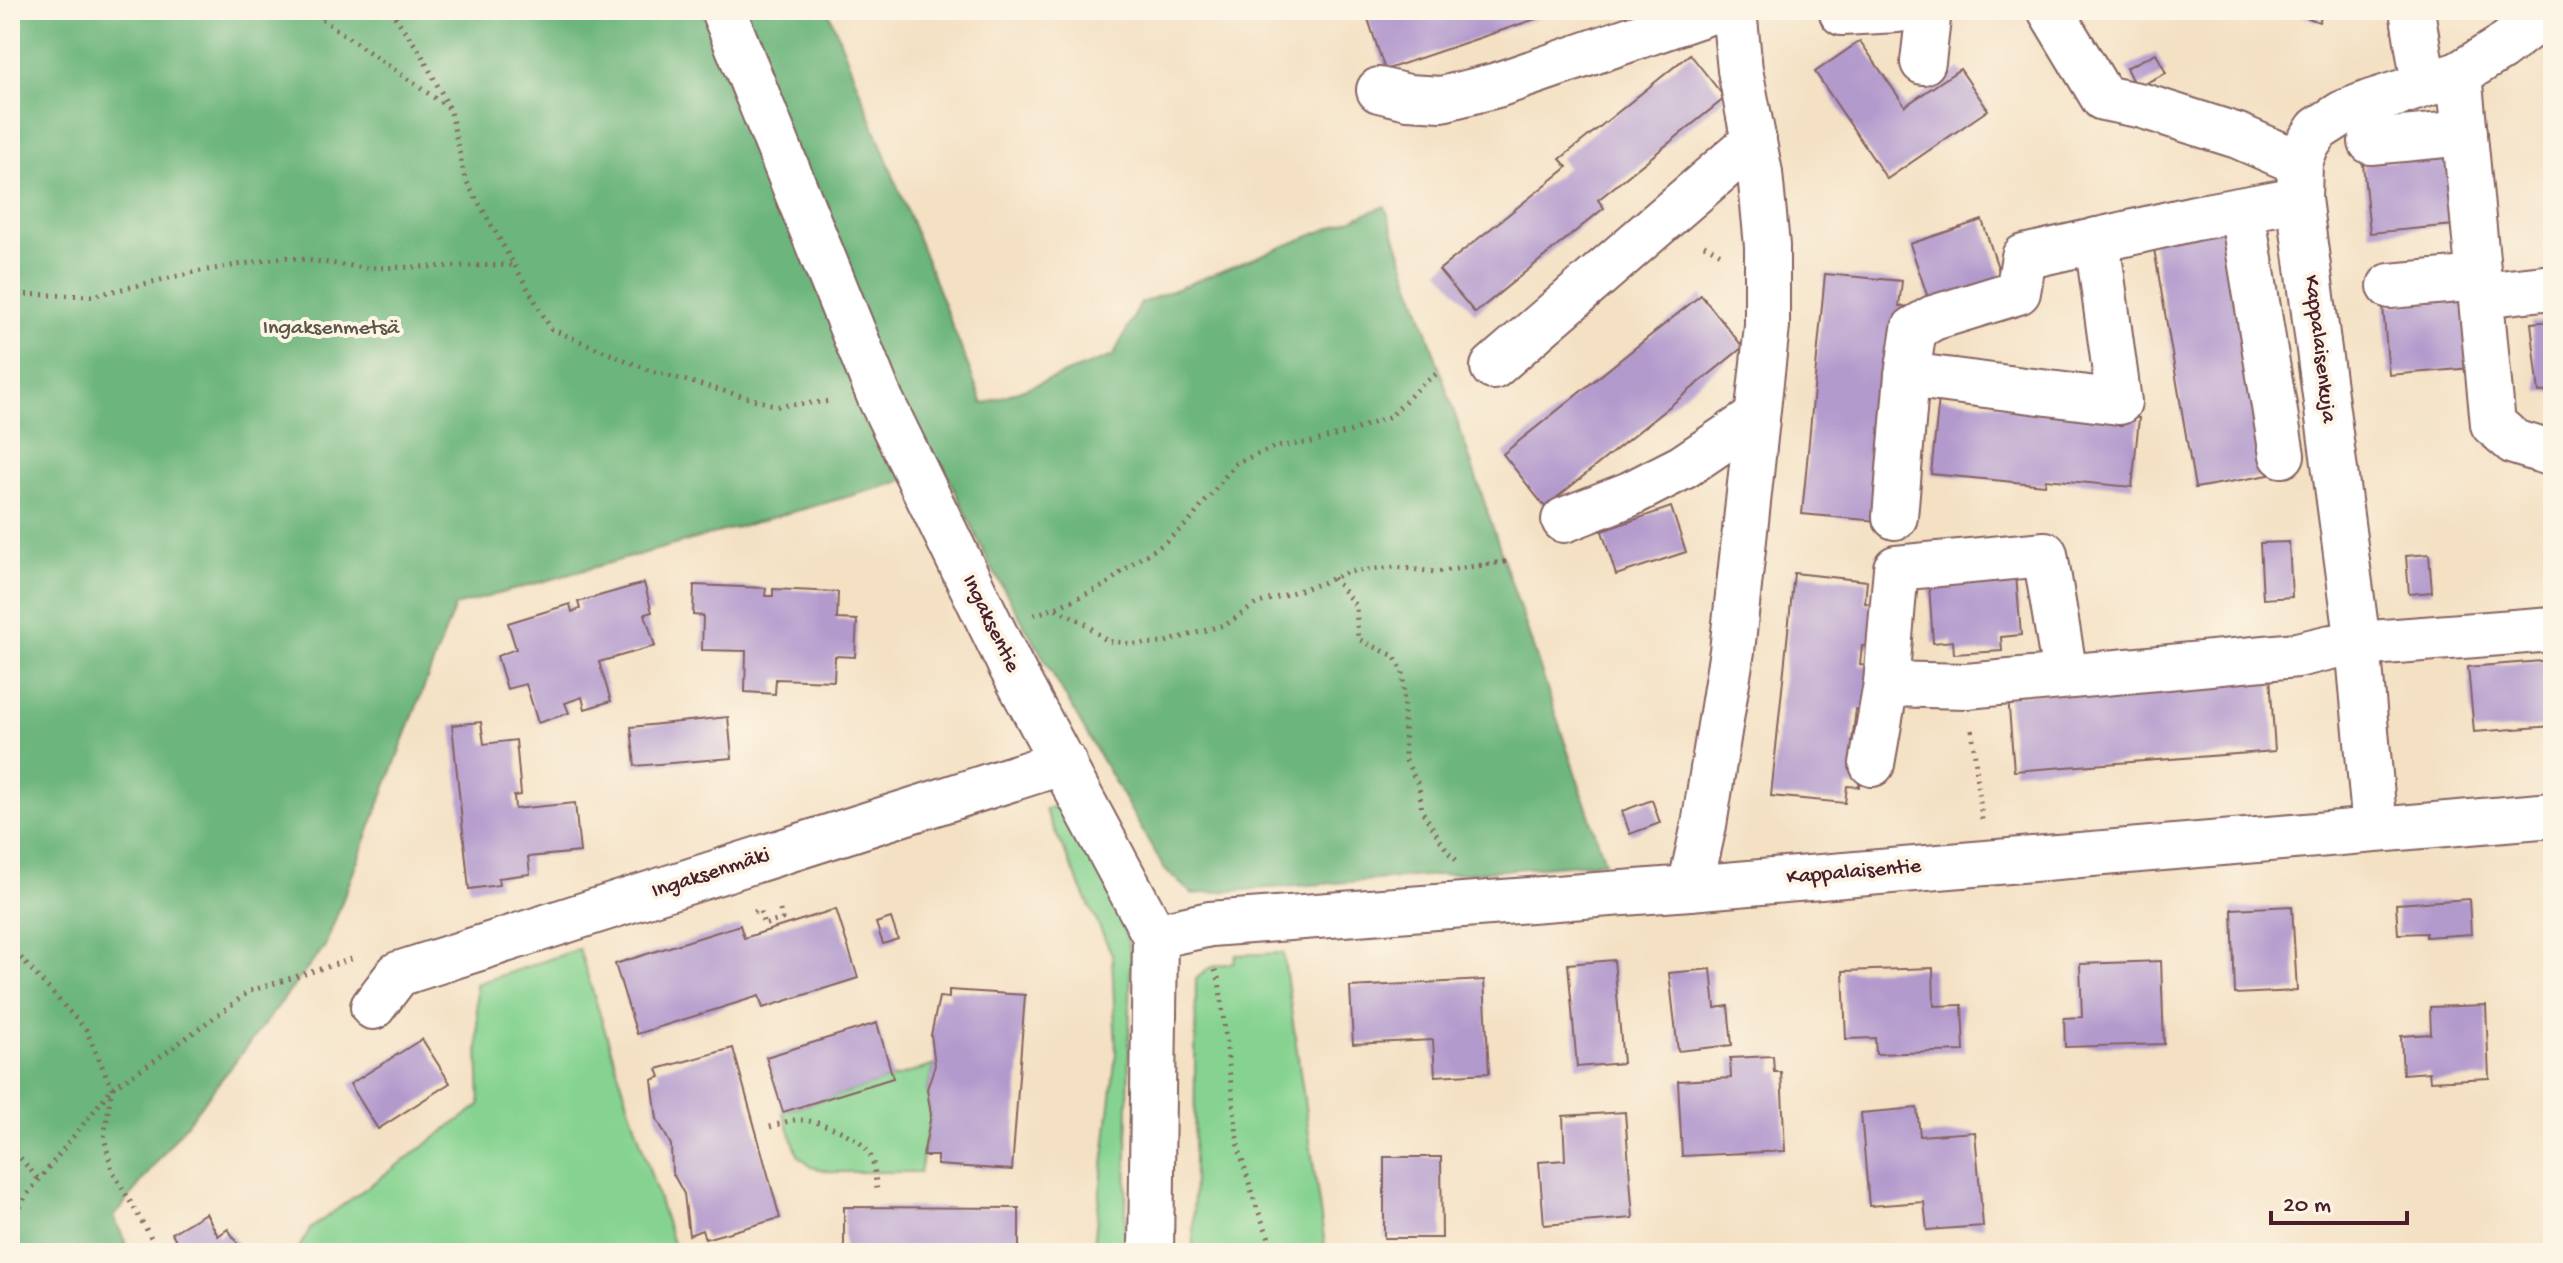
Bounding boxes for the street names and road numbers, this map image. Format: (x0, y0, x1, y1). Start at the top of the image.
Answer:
street label: Kappalaisenkuja (2297, 274, 2341, 425)
street label: Ingaksentie (955, 571, 1025, 678)
street label: Ingaksenmäki (649, 843, 773, 905)
street label: Kappalaisentie (1786, 854, 1923, 892)

